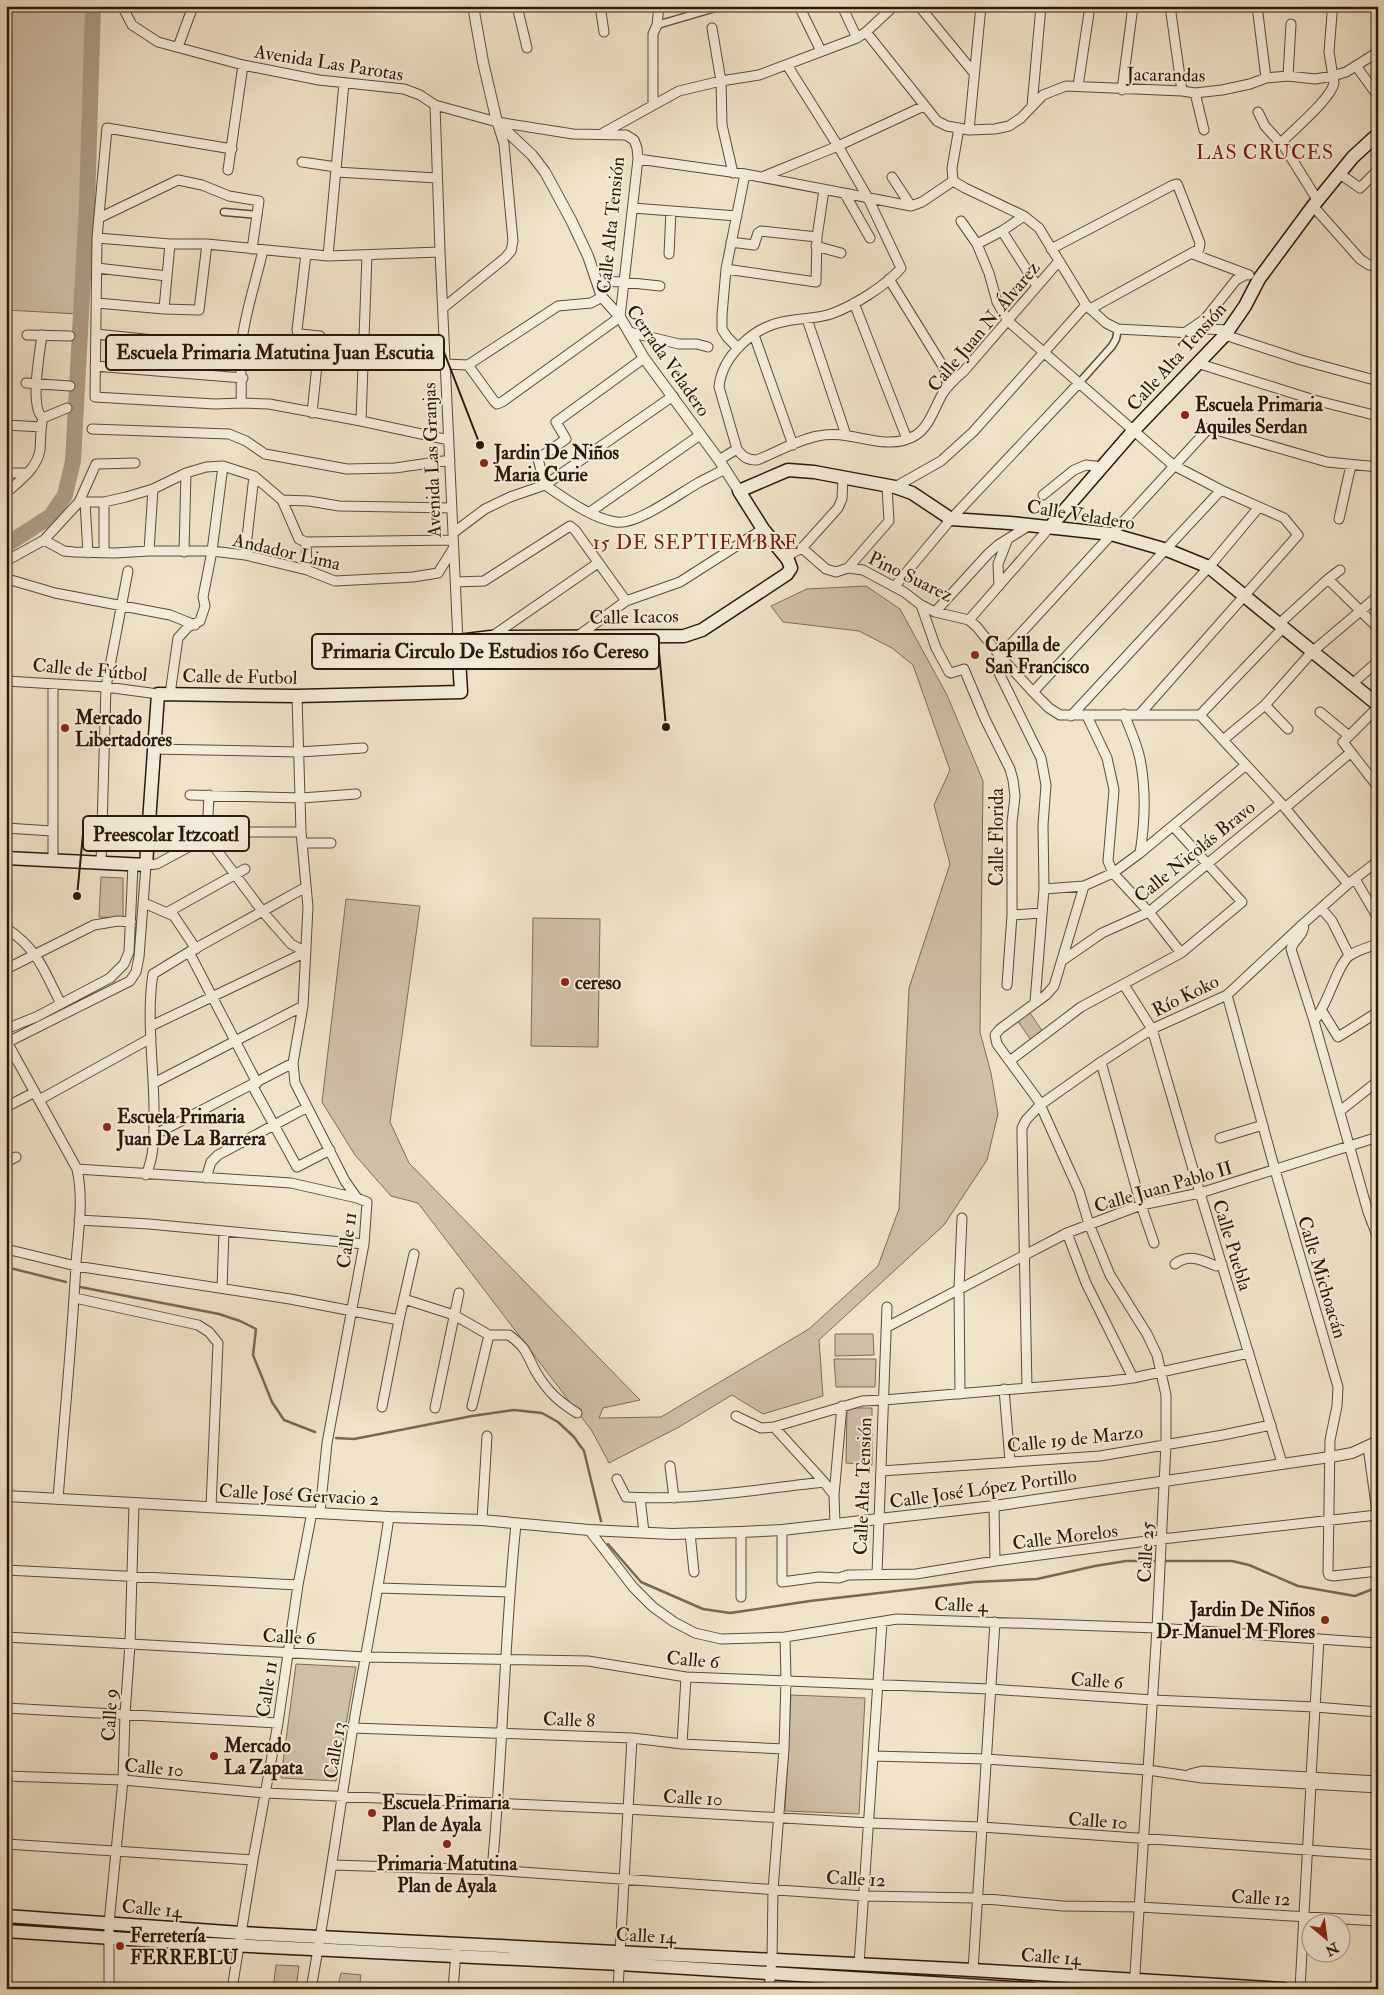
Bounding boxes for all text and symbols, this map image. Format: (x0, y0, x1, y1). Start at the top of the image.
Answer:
street label: Avenida Las Parotas (252, 39, 405, 87)
street label: Jacarandas (1125, 62, 1206, 88)
district label: LAS CRUCES (1196, 140, 1334, 165)
street label: Calle Alta Tensión (592, 155, 630, 295)
street label: Calle Juan N. Álvarez (921, 255, 1045, 397)
street label: Calle Alta Tensión (1122, 297, 1232, 416)
street label: Cerrada Veladero (621, 300, 716, 421)
callout: Escuela Primaria Matutina Juan Escutia (106, 335, 444, 370)
text: Escuela Primaria Matutina Juan Escutia (116, 340, 435, 365)
street label: Avenida Las Granjas (417, 382, 447, 539)
place label: Escuela Primaria Aquiles Serdan (1194, 393, 1324, 440)
marker: Escuela Primaria Aquiles Serdan (1179, 409, 1191, 421)
place label: Jardin De Niños Maria Curie (493, 441, 619, 487)
marker: Jardin De Niños Maria Curie (478, 457, 490, 469)
street label: Calle Veladero (1025, 495, 1137, 535)
street label: Andador Lima (230, 528, 343, 576)
district label: 15 DE SEPTIEMBRE (593, 530, 799, 555)
street label: Pino Suarez (864, 546, 957, 608)
street label: Calle Icacos (589, 604, 679, 630)
place label: Capilla de San Francisco (985, 633, 1089, 679)
callout: Primaria Circulo De Estudios 160 Cereso (312, 634, 659, 669)
text: Primaria Circulo De Estudios 160 Cereso (321, 639, 649, 664)
marker: Capilla de San Francisco (969, 649, 981, 661)
street label: Calle de Fútbol (31, 653, 148, 687)
street label: Calle de Futbol (182, 664, 298, 690)
place label: Mercado Libertadores (74, 706, 173, 752)
marker: Mercado Libertadores (59, 722, 71, 734)
street label: Calle Florida (985, 788, 1009, 886)
street label: Calle Nicolás Bravo (1129, 796, 1260, 908)
callout: Preescolar Itzcoatl (83, 816, 249, 851)
text: Preescolar Itzcoatl (93, 822, 240, 847)
street label: Río Koko (1148, 969, 1223, 1022)
place label: cereso (575, 971, 621, 995)
marker: cereso (559, 976, 571, 988)
place label: Escuela Primaria Juan De La Barrera (116, 1105, 267, 1151)
marker: Escuela Primaria Juan De La Barrera (101, 1121, 113, 1133)
street label: Calle Juan Pablo II (1091, 1156, 1235, 1218)
street label: Calle Puebla (1207, 1197, 1257, 1294)
street label: Calle 11 (332, 1210, 362, 1270)
street label: Calle Michoacán (1292, 1213, 1352, 1341)
street label: Calle Alta Tensión (849, 1417, 877, 1555)
street label: Calle 19 de Marzo (1006, 1420, 1144, 1458)
street label: Calle José López Portillo (888, 1464, 1078, 1515)
street label: Calle José Gervacio 2 (218, 1479, 380, 1511)
street label: Calle Morelos (1011, 1519, 1119, 1555)
street label: Calle 25 (1132, 1520, 1160, 1583)
street label: Calle 4 (934, 1592, 989, 1618)
place label: Jardin De Niños Dr Manuel M Flores (1156, 1598, 1315, 1644)
marker: Jardin De Niños Dr Manuel M Flores (1319, 1614, 1331, 1626)
street label: Calle 6 (262, 1624, 317, 1650)
street label: Calle 6 (666, 1646, 722, 1674)
street label: Calle 11 (251, 1659, 283, 1719)
street label: Calle 6 (1070, 1667, 1126, 1695)
street label: Calle 9 (97, 1688, 123, 1742)
street label: Calle 8 (542, 1707, 596, 1733)
street label: Calle 13 (319, 1720, 351, 1780)
place label: Mercado La Zapata (223, 1734, 304, 1781)
marker: Mercado La Zapata (208, 1750, 220, 1762)
street label: Calle 10 (123, 1753, 185, 1783)
street label: Calle 10 (663, 1784, 723, 1812)
place label: Escuela Primaria Plan de Ayala (382, 1791, 511, 1838)
marker: Escuela Primaria Plan de Ayala (366, 1807, 378, 1819)
street label: Calle 10 (1067, 1807, 1129, 1835)
marker: Primaria Matutina Plan de Ayala (441, 1838, 453, 1850)
place label: Primaria Matutina Plan de Ayala (377, 1852, 518, 1899)
street label: Calle 12 (826, 1865, 886, 1893)
street label: Calle 12 (1231, 1884, 1291, 1912)
street label: Calle 14 (121, 1894, 184, 1924)
north arrow (1302, 1912, 1352, 1962)
street label: Calle 14 (615, 1922, 677, 1950)
place label: Ferretería FERREBLU (130, 1924, 238, 1970)
text: N (1322, 1938, 1343, 1960)
marker: Ferretería FERREBLU (114, 1940, 126, 1952)
street label: Calle 14 (1020, 1943, 1083, 1971)

